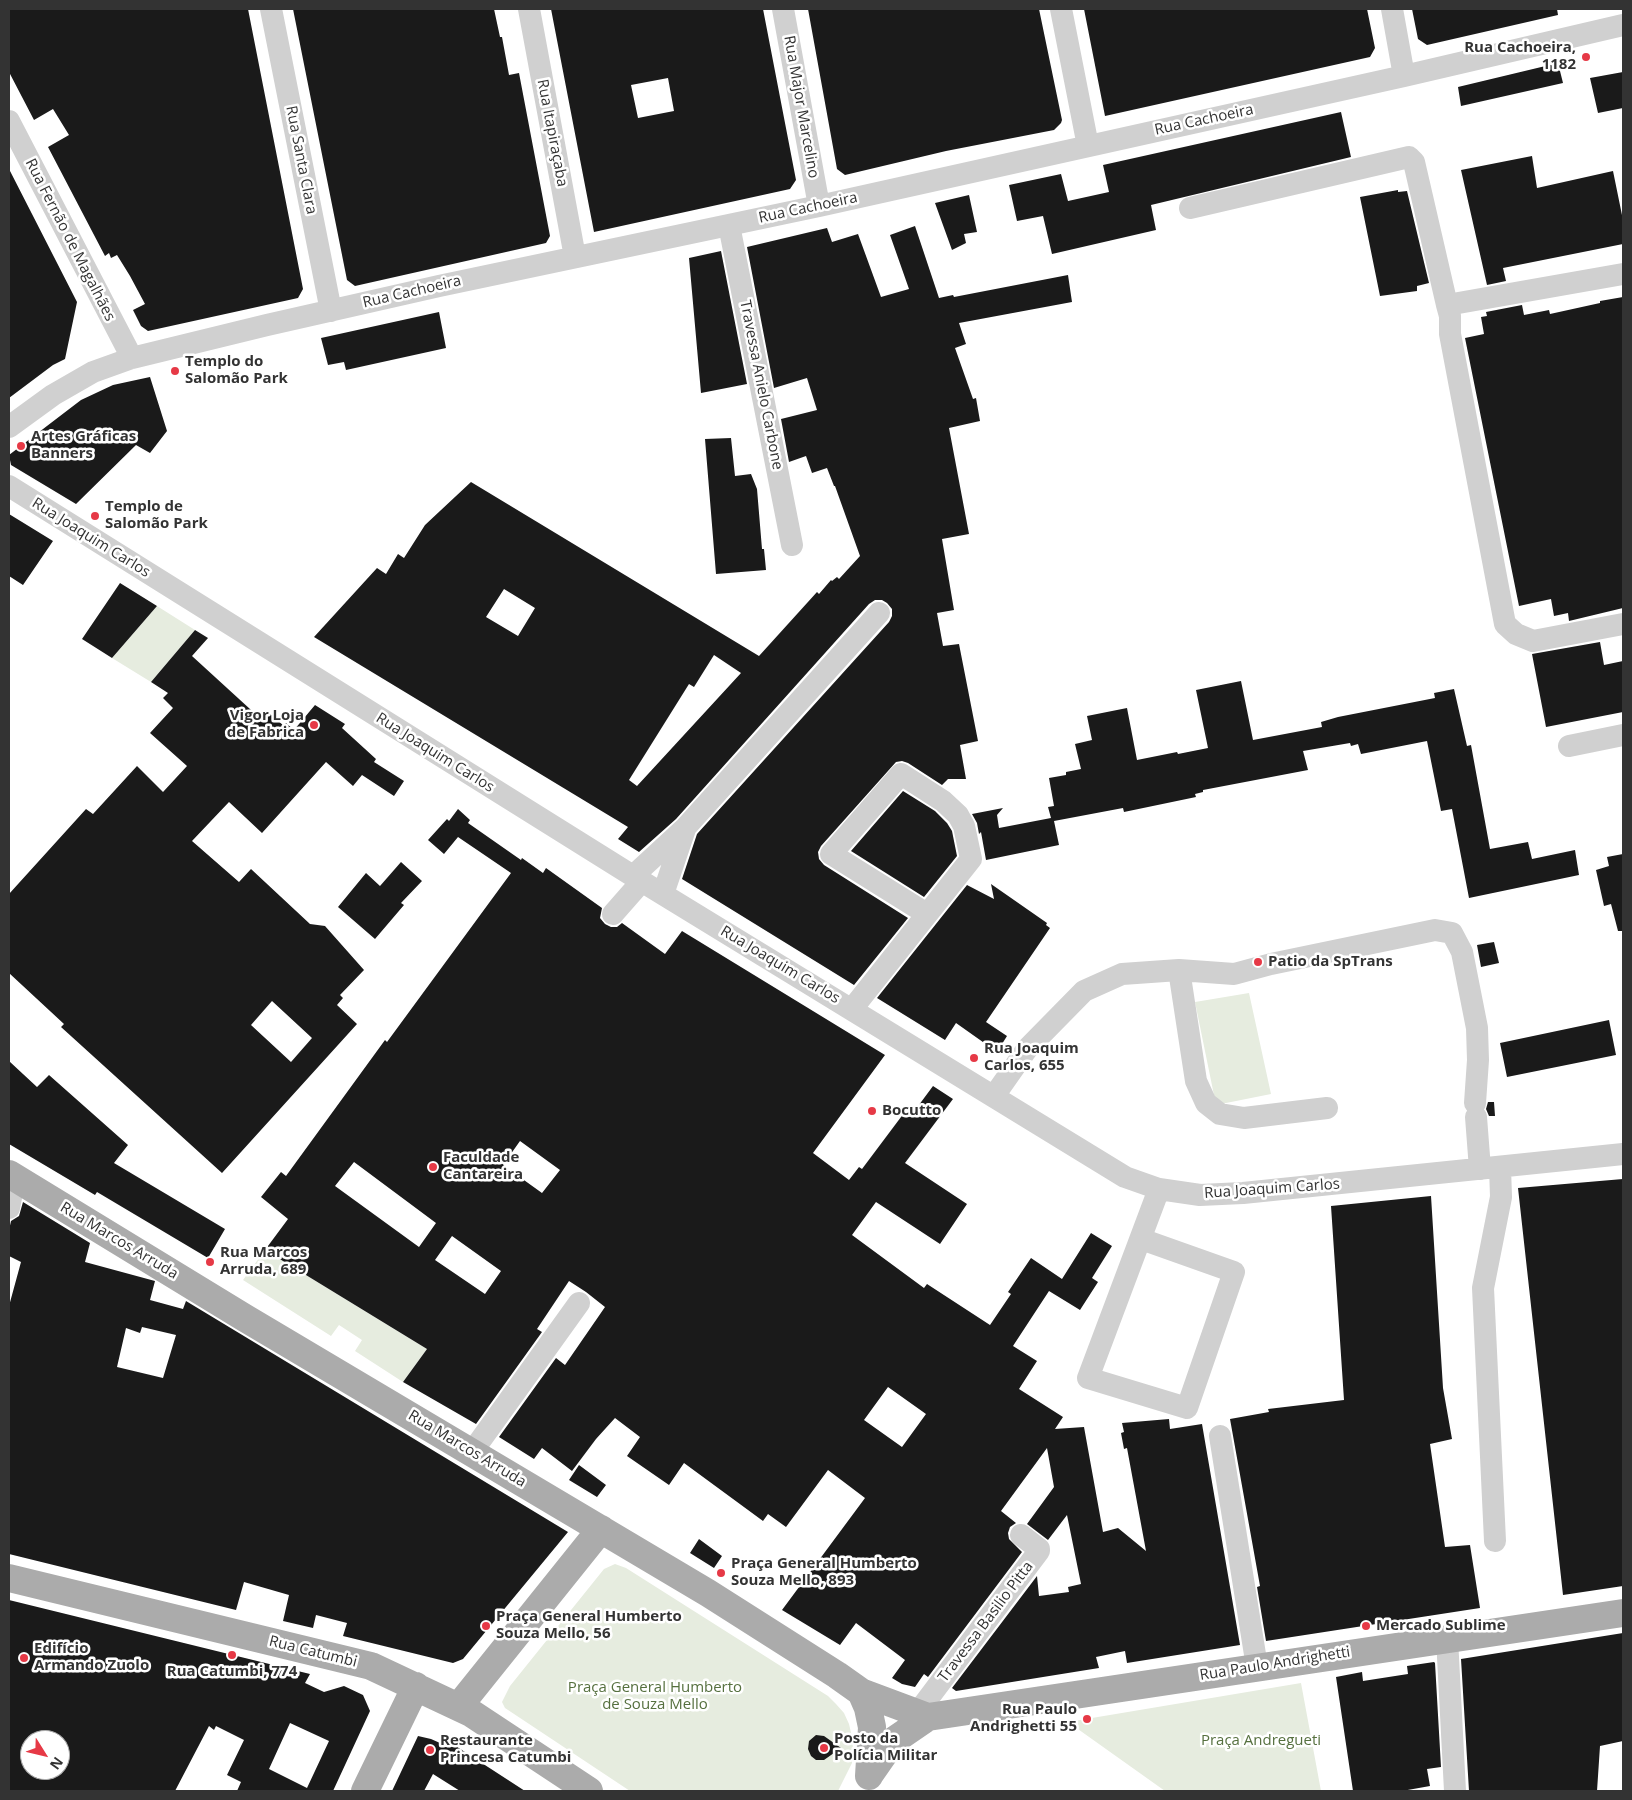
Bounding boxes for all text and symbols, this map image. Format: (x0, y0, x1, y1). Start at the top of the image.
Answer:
street label: Rua Major Marcelino (780, 34, 822, 180)
place label: Rua Cachoeira, 1182 (1464, 39, 1576, 74)
marker: Rua Cachoeira, 1182 (1580, 51, 1592, 63)
street label: Rua Itapiraçaba (533, 78, 571, 188)
street label: Rua Cachoeira (1153, 101, 1255, 139)
street label: Rua Santa Clara (282, 104, 320, 216)
street label: Rua Fernão de Magalhães (21, 156, 119, 324)
street label: Rua Cachoeira (757, 189, 859, 227)
street label: Rua Cachoeira (361, 272, 463, 312)
street label: Travessa Anielo Carbone (736, 299, 786, 471)
place label: Templo do Salomão Park (185, 353, 288, 388)
marker: Templo do Salomão Park (169, 365, 181, 377)
place label: Artes Gráficas Banners (31, 428, 136, 463)
marker: Artes Gráficas Banners (15, 440, 27, 452)
street label: Rua Joaquim Carlos (29, 494, 153, 582)
place label: Templo de Salomão Park (105, 498, 208, 533)
marker: Templo de Salomão Park (89, 510, 101, 522)
place label: Vigor Loja de Fabrica (227, 707, 304, 742)
street label: Rua Joaquim Carlos (373, 709, 497, 797)
marker: Vigor Loja de Fabrica (308, 719, 320, 731)
street label: Rua Joaquim Carlos (717, 922, 843, 1008)
place label: Patio da SpTrans (1268, 953, 1393, 971)
marker: Patio da SpTrans (1252, 956, 1264, 968)
place label: Rua Joaquim Carlos, 655 (984, 1040, 1079, 1075)
marker: Rua Joaquim Carlos, 655 (968, 1052, 980, 1064)
place label: Bocutto (882, 1102, 941, 1120)
marker: Bocutto (866, 1105, 878, 1117)
place label: Faculdade Cantareira (443, 1149, 523, 1184)
marker: Faculdade Cantareira (427, 1161, 439, 1173)
street label: Rua Joaquim Carlos (1204, 1175, 1340, 1203)
street label: Rua Marcos Arruda (57, 1199, 181, 1283)
place label: Rua Marcos Arruda, 689 (220, 1244, 307, 1279)
marker: Rua Marcos Arruda, 689 (204, 1256, 216, 1268)
street label: Rua Marcos Arruda (405, 1407, 529, 1491)
place label: Praça General Humberto Souza Mello, 893 (731, 1555, 917, 1590)
street label: Travessa Basilio Pitta (935, 1558, 1037, 1686)
marker: Praça General Humberto Souza Mello, 893 (715, 1567, 727, 1579)
place label: Praça General Humberto Souza Mello, 56 (496, 1608, 682, 1643)
place label: Mercado Sublime (1376, 1617, 1506, 1635)
marker: Praça General Humberto Souza Mello, 56 (480, 1620, 492, 1632)
marker: Mercado Sublime (1360, 1620, 1372, 1632)
street label: Rua Catumbi (267, 1632, 359, 1672)
place label: Edifício Armando Zuolo (34, 1640, 149, 1675)
street label: Rua Paulo Andrighetti (1199, 1643, 1351, 1685)
marker: Rua Catumbi, 774 (226, 1649, 238, 1661)
marker: Edifício Armando Zuolo (18, 1652, 30, 1664)
place label: Rua Catumbi, 774 (167, 1663, 297, 1681)
park label: Praça General Humberto de Souza Mello (568, 1679, 742, 1714)
place label: Rua Paulo Andrighetti 55 (970, 1701, 1077, 1736)
marker: Rua Paulo Andrighetti 55 (1081, 1713, 1093, 1725)
north arrow (20, 1730, 70, 1780)
place label: Posto da Polícia Militar (834, 1730, 937, 1765)
place label: Restaurante Princesa Catumbi (440, 1732, 571, 1767)
park label: Praça Andregueti (1201, 1732, 1321, 1750)
marker: Posto da Polícia Militar (818, 1742, 830, 1754)
marker: Restaurante Princesa Catumbi (424, 1744, 436, 1756)
text: N (46, 1753, 68, 1774)

